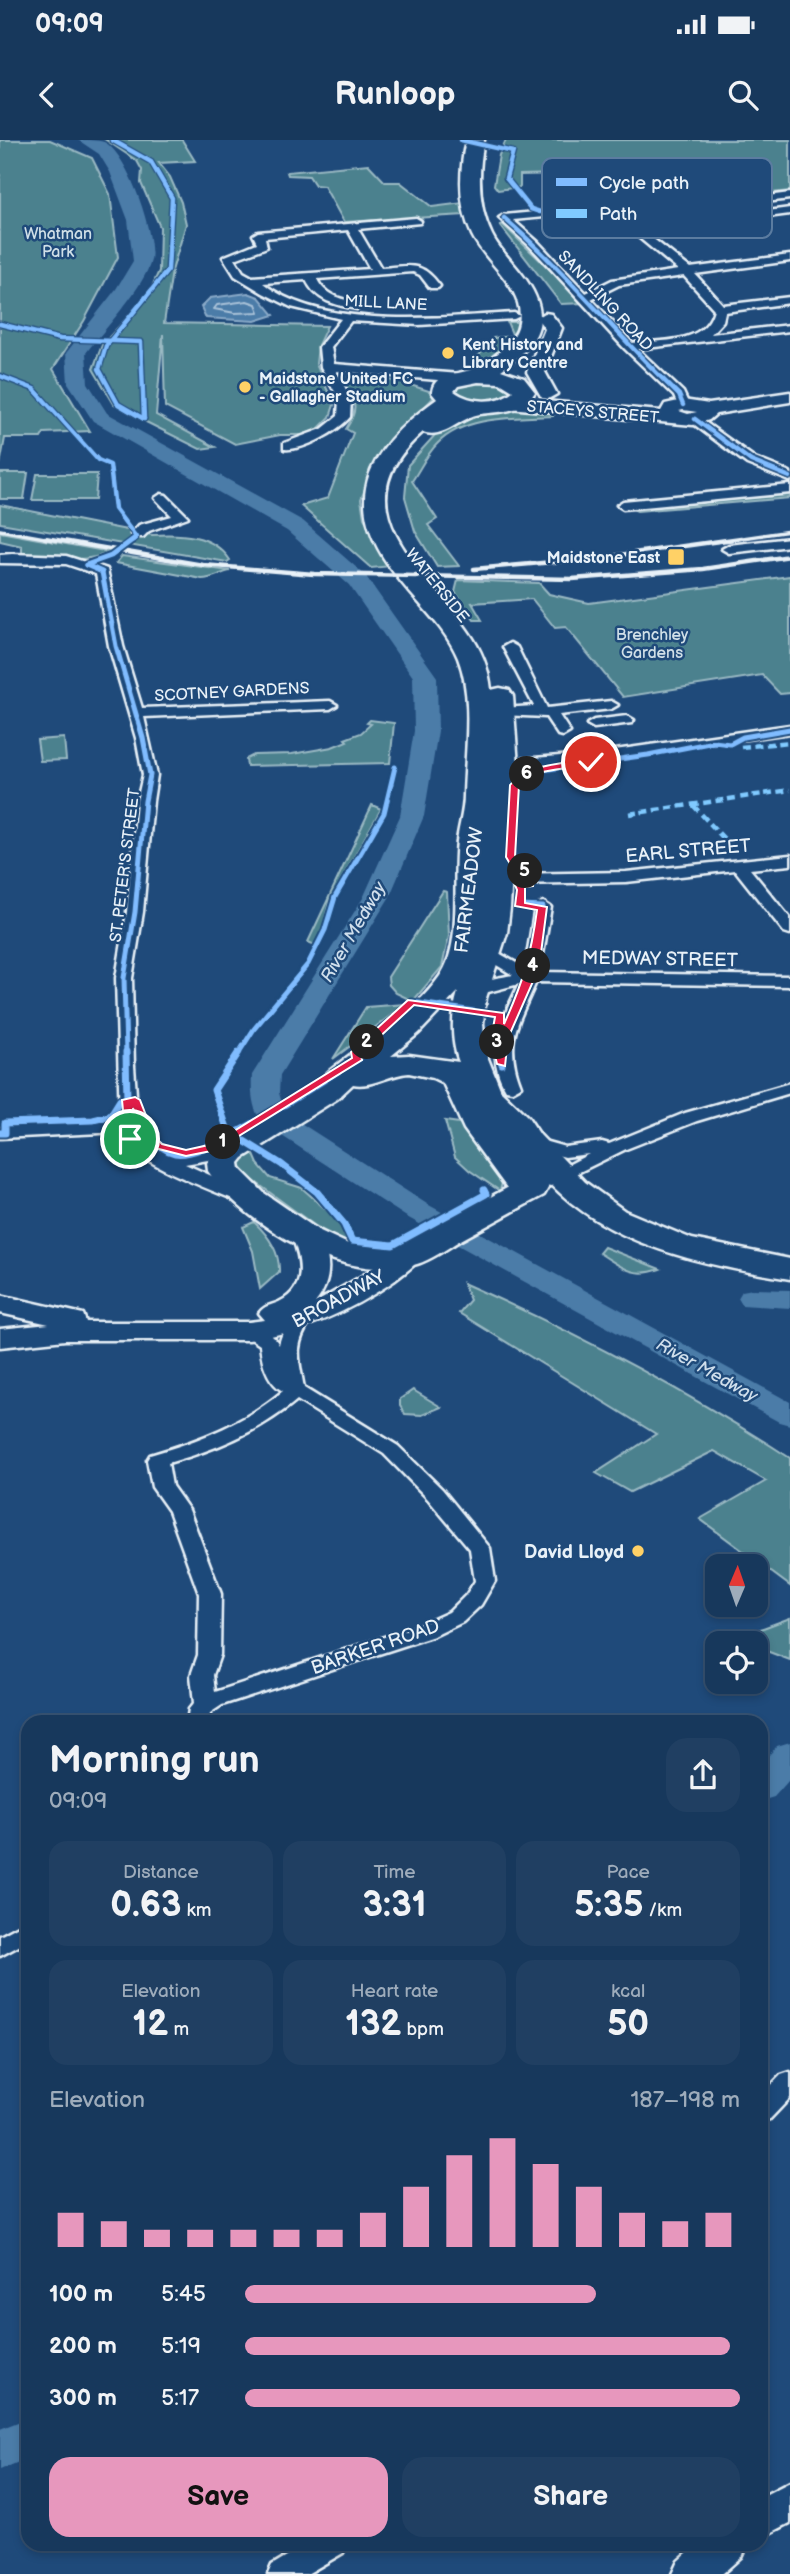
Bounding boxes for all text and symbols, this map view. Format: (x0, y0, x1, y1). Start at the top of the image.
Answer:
text: 09:09 (35, 9, 104, 40)
text: Runloop (335, 75, 455, 114)
icon: back (28, 76, 66, 114)
icon: search (724, 76, 762, 114)
legend (542, 158, 772, 238)
text: Cycle path (599, 172, 689, 195)
text: Path (599, 203, 637, 226)
park label: Whatman Park (24, 225, 92, 262)
street label: SANDLING ROAD (554, 247, 656, 355)
street label: MILL LANE (344, 292, 428, 315)
place label: Kent History and Library Centre (462, 336, 583, 373)
marker: Kent History and Library Centre (440, 345, 456, 361)
place label: Maidstone United FC - Gallagher Stadium (259, 370, 413, 407)
marker: Maidstone United FC - Gallagher Stadium (237, 379, 253, 395)
street label: STACEYS STREET (526, 397, 660, 428)
street label: WATERSIDE (401, 545, 473, 627)
marker: Maidstone East (666, 547, 686, 567)
place label: Maidstone East (547, 549, 661, 568)
park label: Brenchley Gardens (616, 626, 689, 663)
street label: SCOTNEY GARDENS (154, 679, 310, 706)
pin (561, 732, 621, 792)
icon: check (572, 743, 610, 781)
pin: 6 (510, 756, 544, 792)
text: 6 (521, 762, 532, 785)
street label: ST. PETER'S STREET (107, 787, 144, 943)
street label: FAIRMEADOW (450, 826, 489, 955)
street label: EARL STREET (624, 835, 752, 868)
pin: 5 (508, 854, 542, 888)
text: 5 (519, 859, 530, 882)
water label: River Medway (316, 878, 391, 986)
street label: MEDWAY STREET (582, 947, 739, 972)
pin: 4 (516, 948, 550, 984)
text: 4 (527, 954, 538, 977)
pin: 2 (350, 1024, 384, 1060)
pin: 3 (480, 1024, 514, 1060)
text: 2 (361, 1030, 372, 1053)
text: 3 (491, 1030, 502, 1053)
pin (100, 1109, 160, 1169)
icon: arrive (111, 1120, 149, 1158)
pin: 1 (206, 1124, 241, 1160)
text: 1 (219, 1130, 227, 1153)
street label: BROADWAY (288, 1265, 390, 1333)
water label: River Medway (653, 1334, 762, 1407)
place label: David Lloyd (524, 1541, 624, 1564)
marker: David Lloyd (630, 1543, 646, 1559)
north arrow (705, 1554, 768, 1617)
map controls (705, 1554, 768, 1694)
street label: BARKER ROAD (308, 1615, 443, 1680)
button: locate (705, 1631, 768, 1694)
text: Morning run (49, 1738, 260, 1783)
button: share (666, 1738, 740, 1812)
text: 09:09 (49, 1787, 107, 1815)
text: Distance (123, 1861, 199, 1884)
text: Time (373, 1861, 416, 1884)
text: Pace (607, 1861, 650, 1884)
text: 0.63 (110, 1884, 181, 1927)
text: 3:31 (362, 1884, 427, 1927)
text: 5:35 (574, 1884, 643, 1927)
text: km (181, 1899, 211, 1922)
text: /km (643, 1899, 682, 1922)
text: Elevation (121, 1980, 200, 2003)
text: Heart rate (351, 1980, 438, 2003)
text: kcal (611, 1980, 645, 2003)
text: 12 (133, 2003, 168, 2046)
text: 132 (345, 2003, 401, 2046)
text: 50 (607, 2003, 649, 2046)
text: m (168, 2018, 189, 2041)
text: bpm (401, 2018, 444, 2041)
text: Elevation (49, 2086, 145, 2114)
text: 187–198 m (630, 2086, 740, 2114)
text: 100 m (49, 2280, 113, 2308)
text: 5:45 (161, 2280, 206, 2308)
text: 200 m (49, 2332, 117, 2360)
text: 5:19 (161, 2332, 201, 2360)
text: 300 m (49, 2384, 117, 2412)
text: 5:17 (161, 2384, 199, 2412)
button: Save (49, 2457, 388, 2537)
button: Share (402, 2457, 740, 2537)

